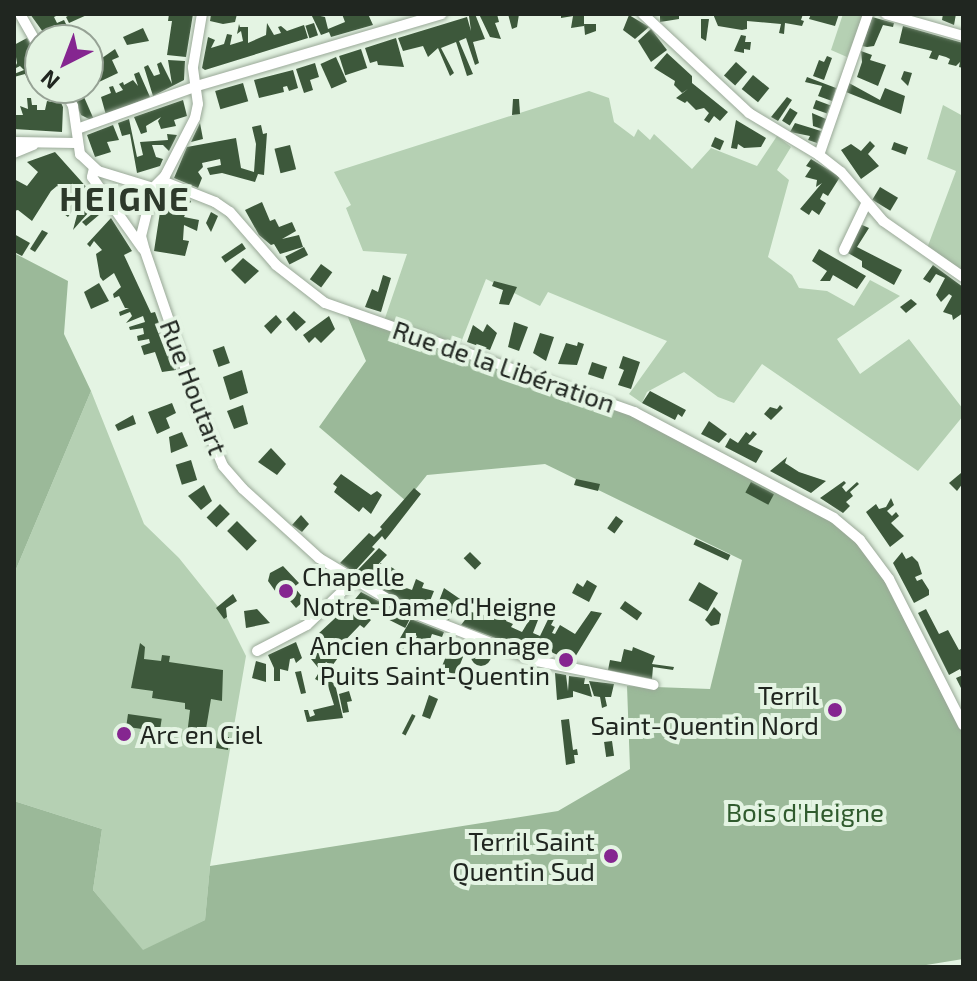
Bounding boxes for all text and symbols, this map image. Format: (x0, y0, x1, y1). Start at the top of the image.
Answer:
north arrow (24, 24, 104, 104)
text: N (35, 65, 64, 95)
district label: HEIGNE (59, 178, 191, 218)
street label: Rue de la Libération (389, 313, 619, 419)
street label: Rue Houtart (154, 315, 234, 459)
place label: Chapelle Notre-Dame d'Heigne (302, 560, 556, 622)
marker: Chapelle Notre-Dame d'Heigne (277, 582, 295, 600)
place label: Ancien charbonnage Puits Saint-Quentin (310, 629, 550, 690)
marker: Ancien charbonnage Puits Saint-Quentin (557, 651, 575, 669)
place label: Terril Saint-Quentin Nord (590, 679, 819, 740)
marker: Terril Saint-Quentin Nord (826, 701, 844, 719)
place label: Arc en Ciel (140, 718, 263, 750)
marker: Arc en Ciel (115, 725, 133, 743)
park label: Bois d'Heigne (726, 796, 884, 828)
place label: Terril Saint Quentin Sud (452, 825, 595, 886)
marker: Terril Saint Quentin Sud (602, 847, 620, 865)

